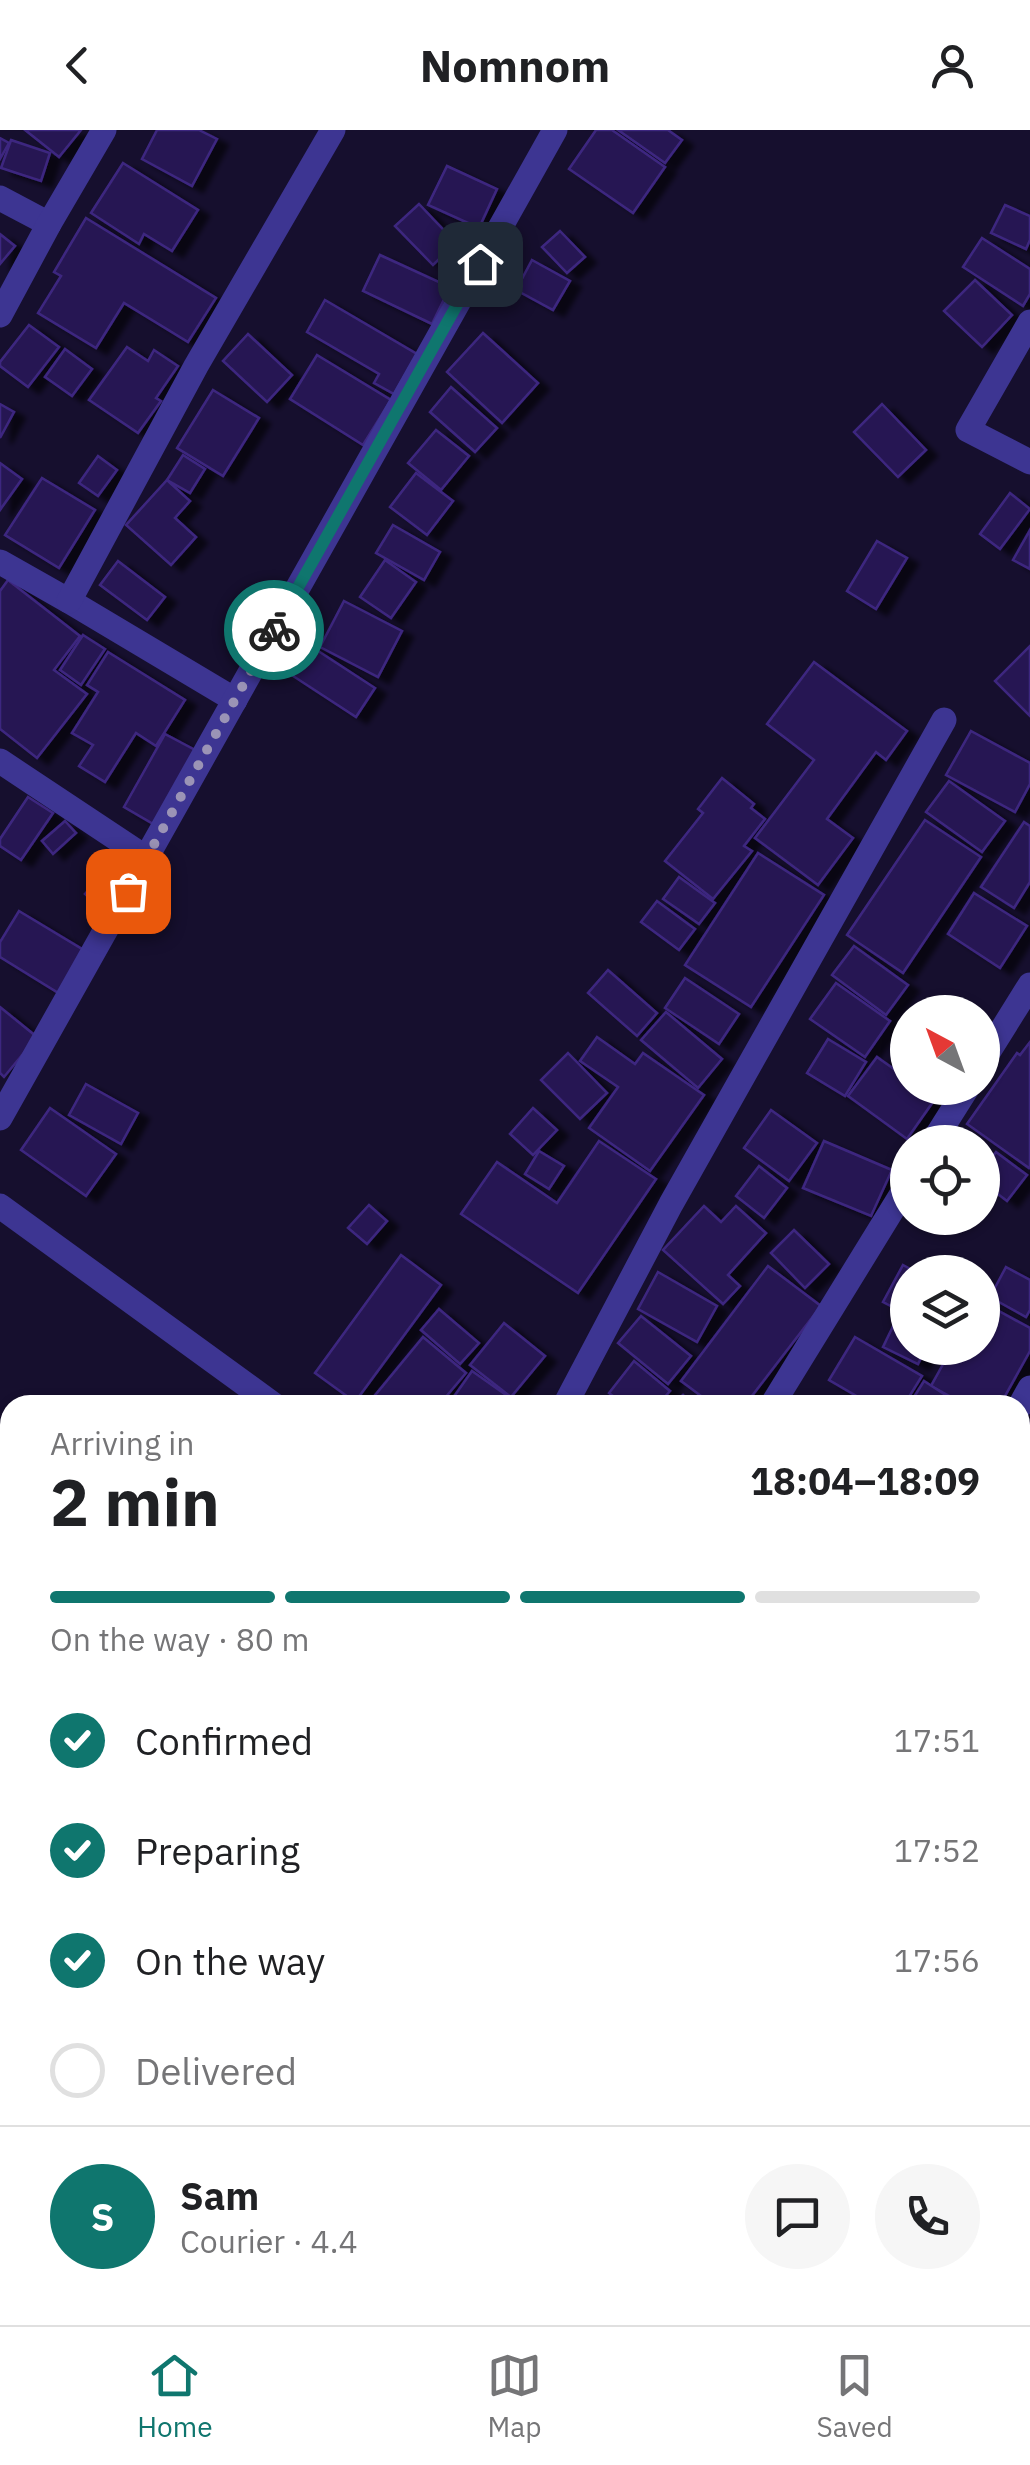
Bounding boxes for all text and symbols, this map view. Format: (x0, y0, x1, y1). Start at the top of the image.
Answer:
text: Nomnom (420, 36, 610, 94)
icon: back (50, 38, 105, 93)
icon: person (925, 38, 980, 93)
pin (438, 222, 523, 307)
icon: home (453, 237, 508, 292)
courier (224, 580, 324, 680)
icon: bike (247, 603, 302, 658)
pin (86, 849, 171, 934)
icon: bag (101, 864, 156, 919)
north arrow (890, 995, 1000, 1105)
map controls (890, 995, 1000, 1365)
button: locate (890, 1125, 1000, 1235)
button: layers (890, 1255, 1000, 1365)
text: Arriving in (50, 1422, 195, 1464)
text: 18:04–18:09 (750, 1456, 980, 1505)
text: 2 min (50, 1459, 220, 1544)
text: On the way · 80 m (50, 1618, 310, 1660)
icon: check (50, 1713, 105, 1768)
text: Confirmed (135, 1716, 313, 1765)
text: 17:51 (894, 1719, 980, 1761)
icon: check (50, 1823, 105, 1878)
text: Preparing (135, 1826, 300, 1875)
text: 17:52 (894, 1829, 980, 1871)
icon: check (50, 1933, 105, 1988)
text: On the way (135, 1936, 325, 1985)
text: 17:56 (894, 1939, 980, 1981)
text: Delivered (135, 2046, 297, 2095)
button: chat (745, 2164, 850, 2269)
button: phone (875, 2164, 980, 2269)
text: Sam (180, 2171, 259, 2220)
text: S (91, 2192, 114, 2241)
text: Courier · 4.4 (180, 2220, 358, 2262)
tab: Home (137, 2348, 213, 2445)
tab: Map (487, 2348, 542, 2445)
tab: Saved (817, 2348, 893, 2445)

